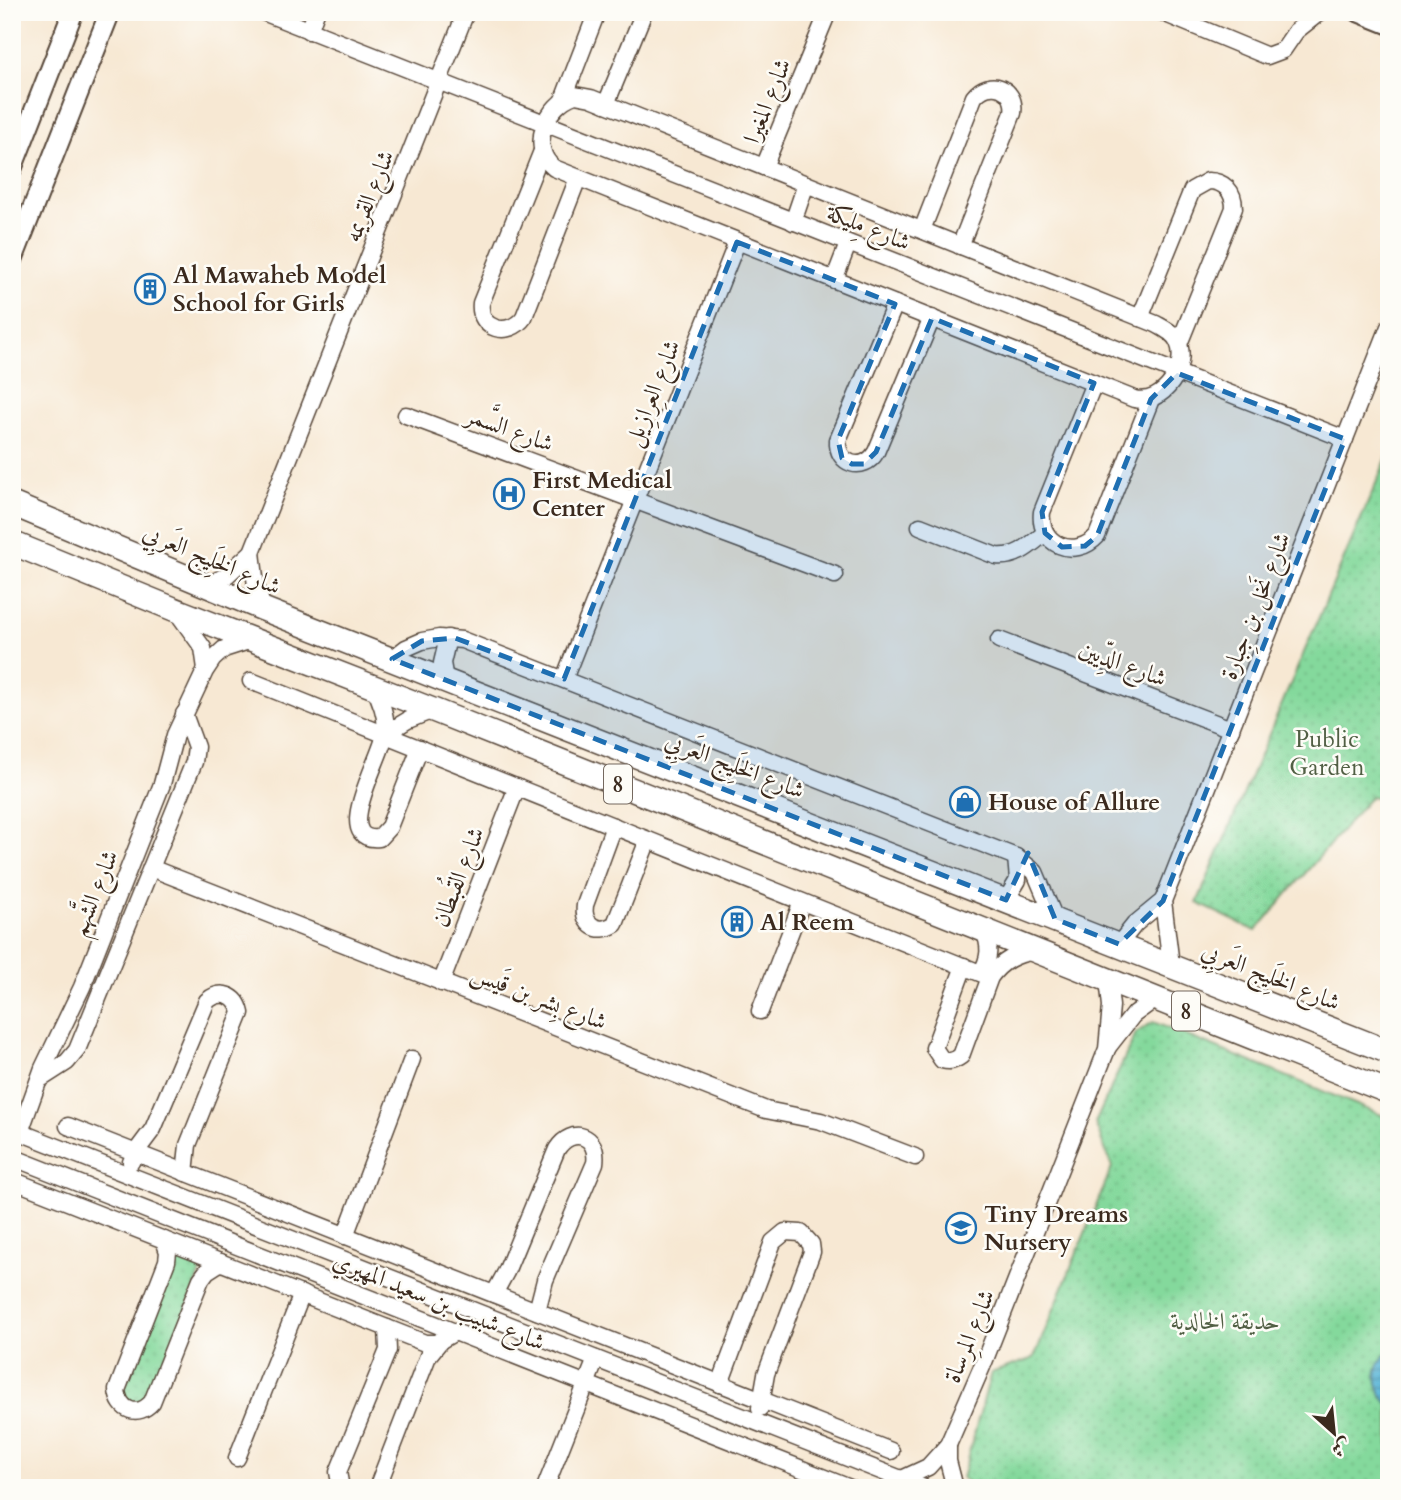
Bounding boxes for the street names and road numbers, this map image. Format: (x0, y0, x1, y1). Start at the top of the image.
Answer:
street label: شارع المغيرا (735, 54, 802, 150)
street label: شارع القريمه (336, 145, 406, 248)
street label: شارع مِليكة (820, 195, 915, 262)
street label: شارع العِرازِيل (616, 335, 692, 453)
street label: شارع السَّمر (458, 393, 559, 463)
street label: شارع الخَلِيج العَربِي (136, 515, 286, 608)
street label: شارع نَخل بن جِبارة (1211, 527, 1301, 686)
street label: شارع الدِّيين (1073, 632, 1171, 698)
street label: شارع الخَلِيج العَربِي (659, 723, 810, 811)
road number: 8 (604, 764, 632, 804)
street label: شارع القُبطان (421, 821, 495, 933)
street label: شارع الشَّهم (58, 844, 131, 943)
street label: شارع الخَلِيج العَربِي (1195, 933, 1345, 1023)
street label: شارع بِشر بن قَيس (465, 955, 612, 1041)
road number: 8 (1172, 992, 1200, 1030)
street label: شارع شبيب بن سعيد المهيري (327, 1244, 550, 1362)
street label: شارع المِرساة (936, 1285, 1006, 1389)

